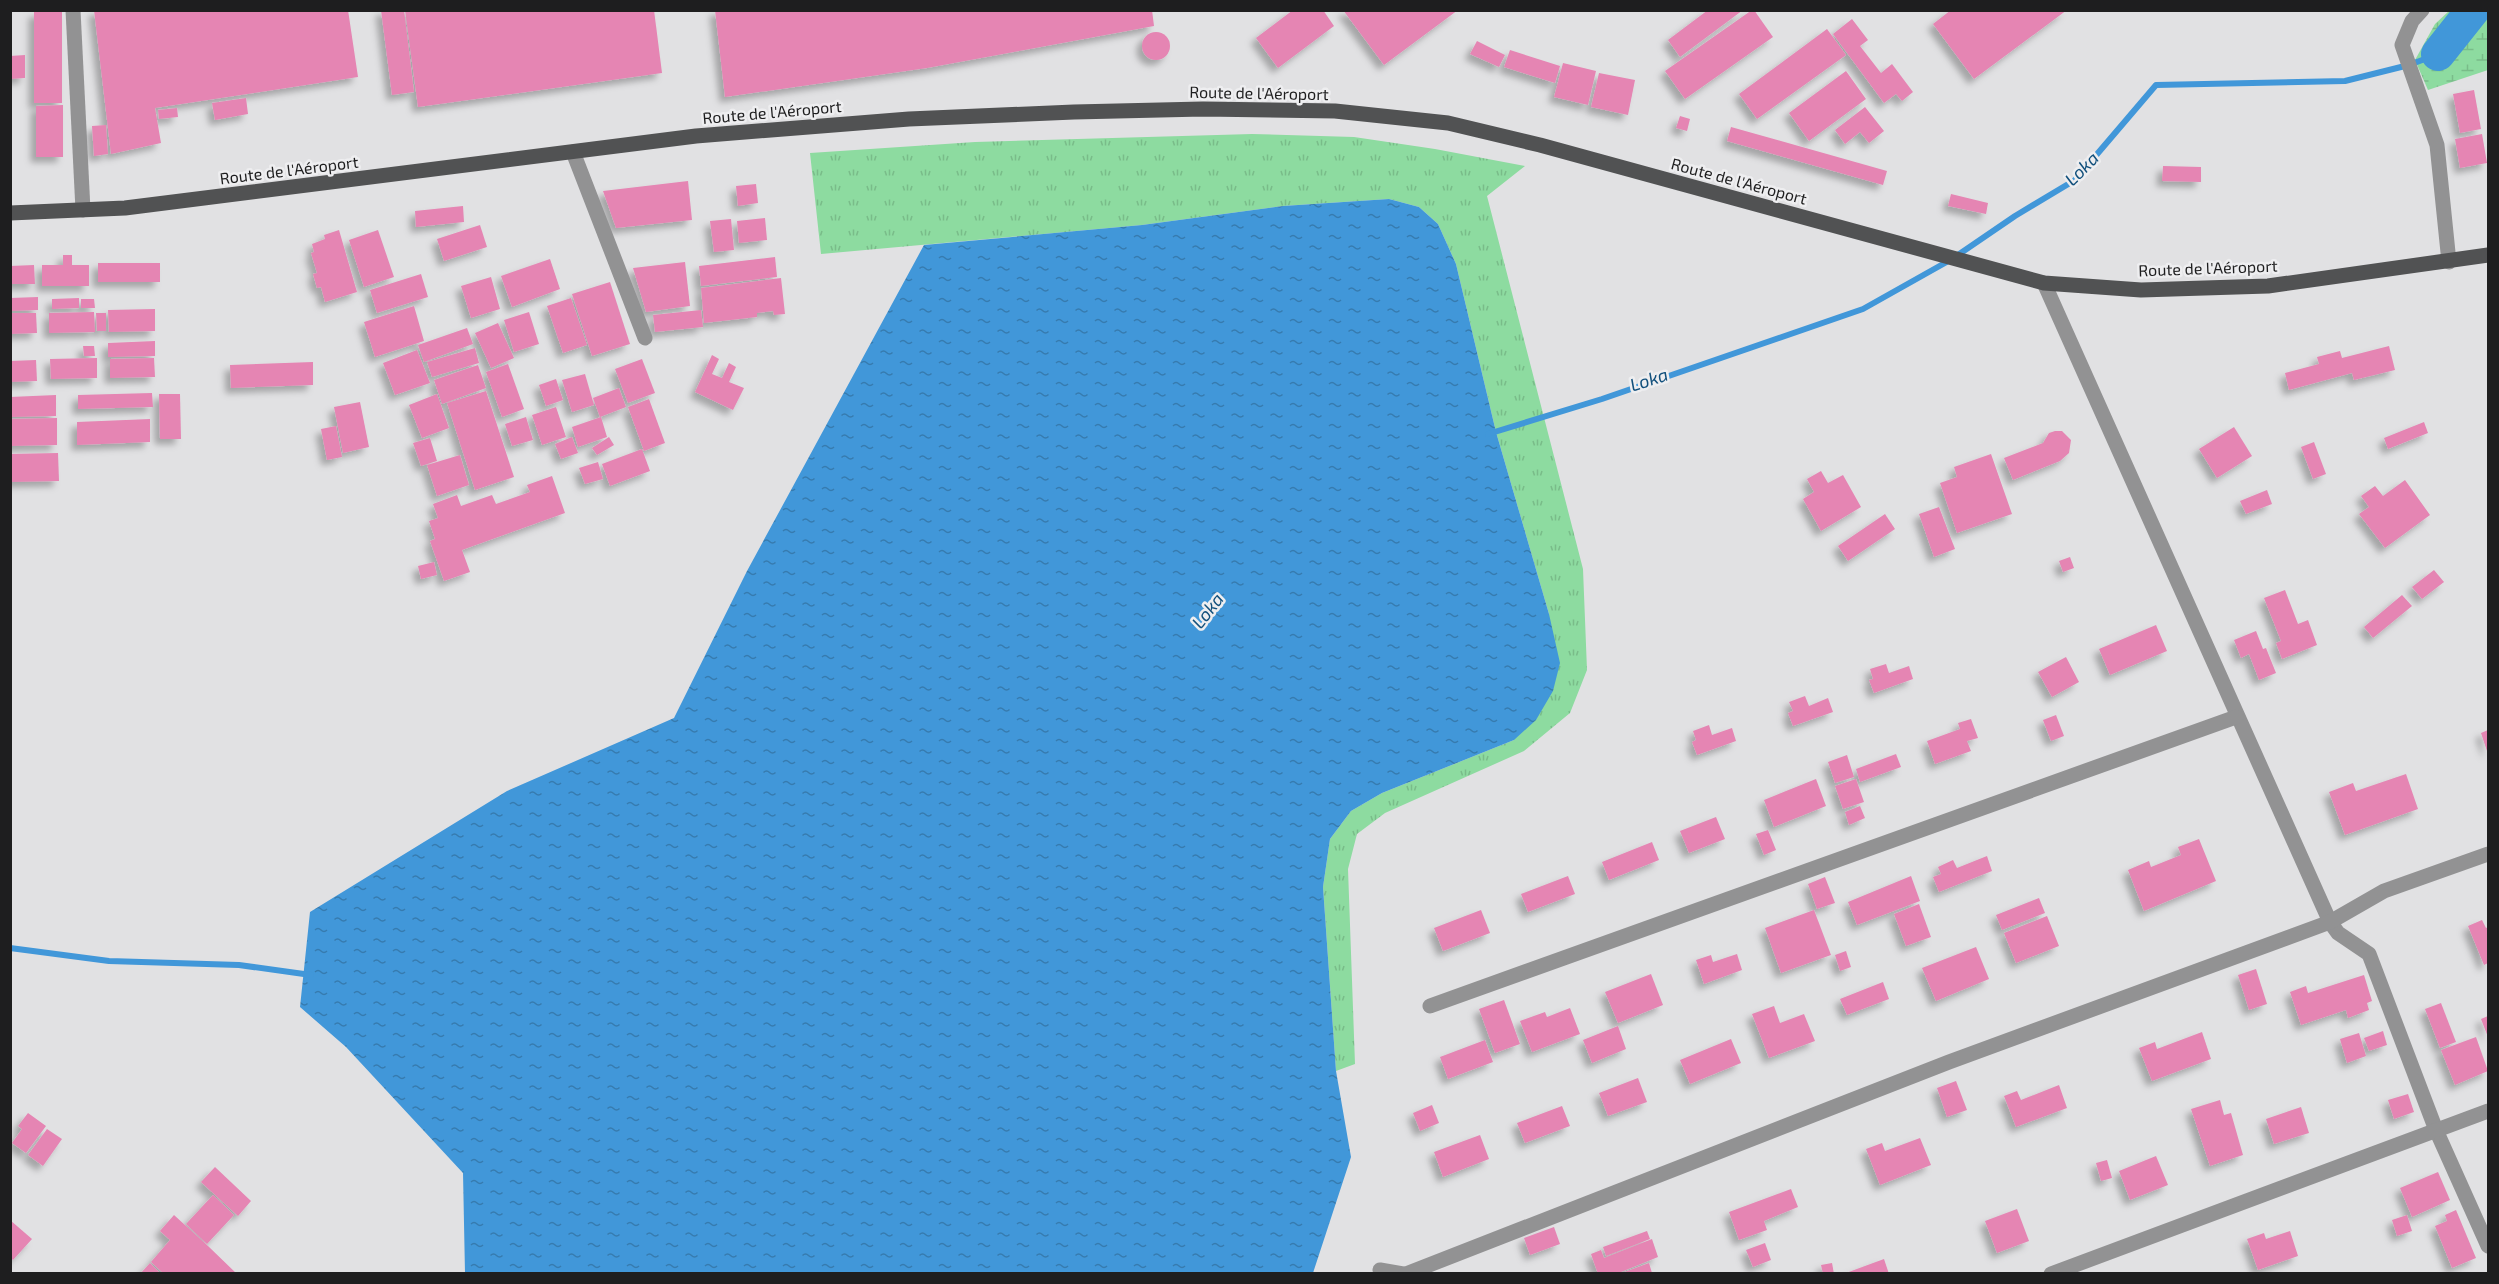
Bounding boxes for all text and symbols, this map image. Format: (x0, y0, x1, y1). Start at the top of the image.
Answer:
street label: Route de l'Aéroport (1189, 82, 1329, 103)
street label: Route de l'Aéroport (702, 96, 842, 127)
water label: Loka (2060, 147, 2103, 190)
street label: Route de l'Aéroport (219, 152, 359, 187)
street label: Route de l'Aéroport (1669, 153, 1809, 208)
street label: Route de l'Aéroport (2138, 256, 2278, 279)
water label: Loka (1627, 363, 1671, 396)
water label: Loka (1187, 588, 1228, 632)

